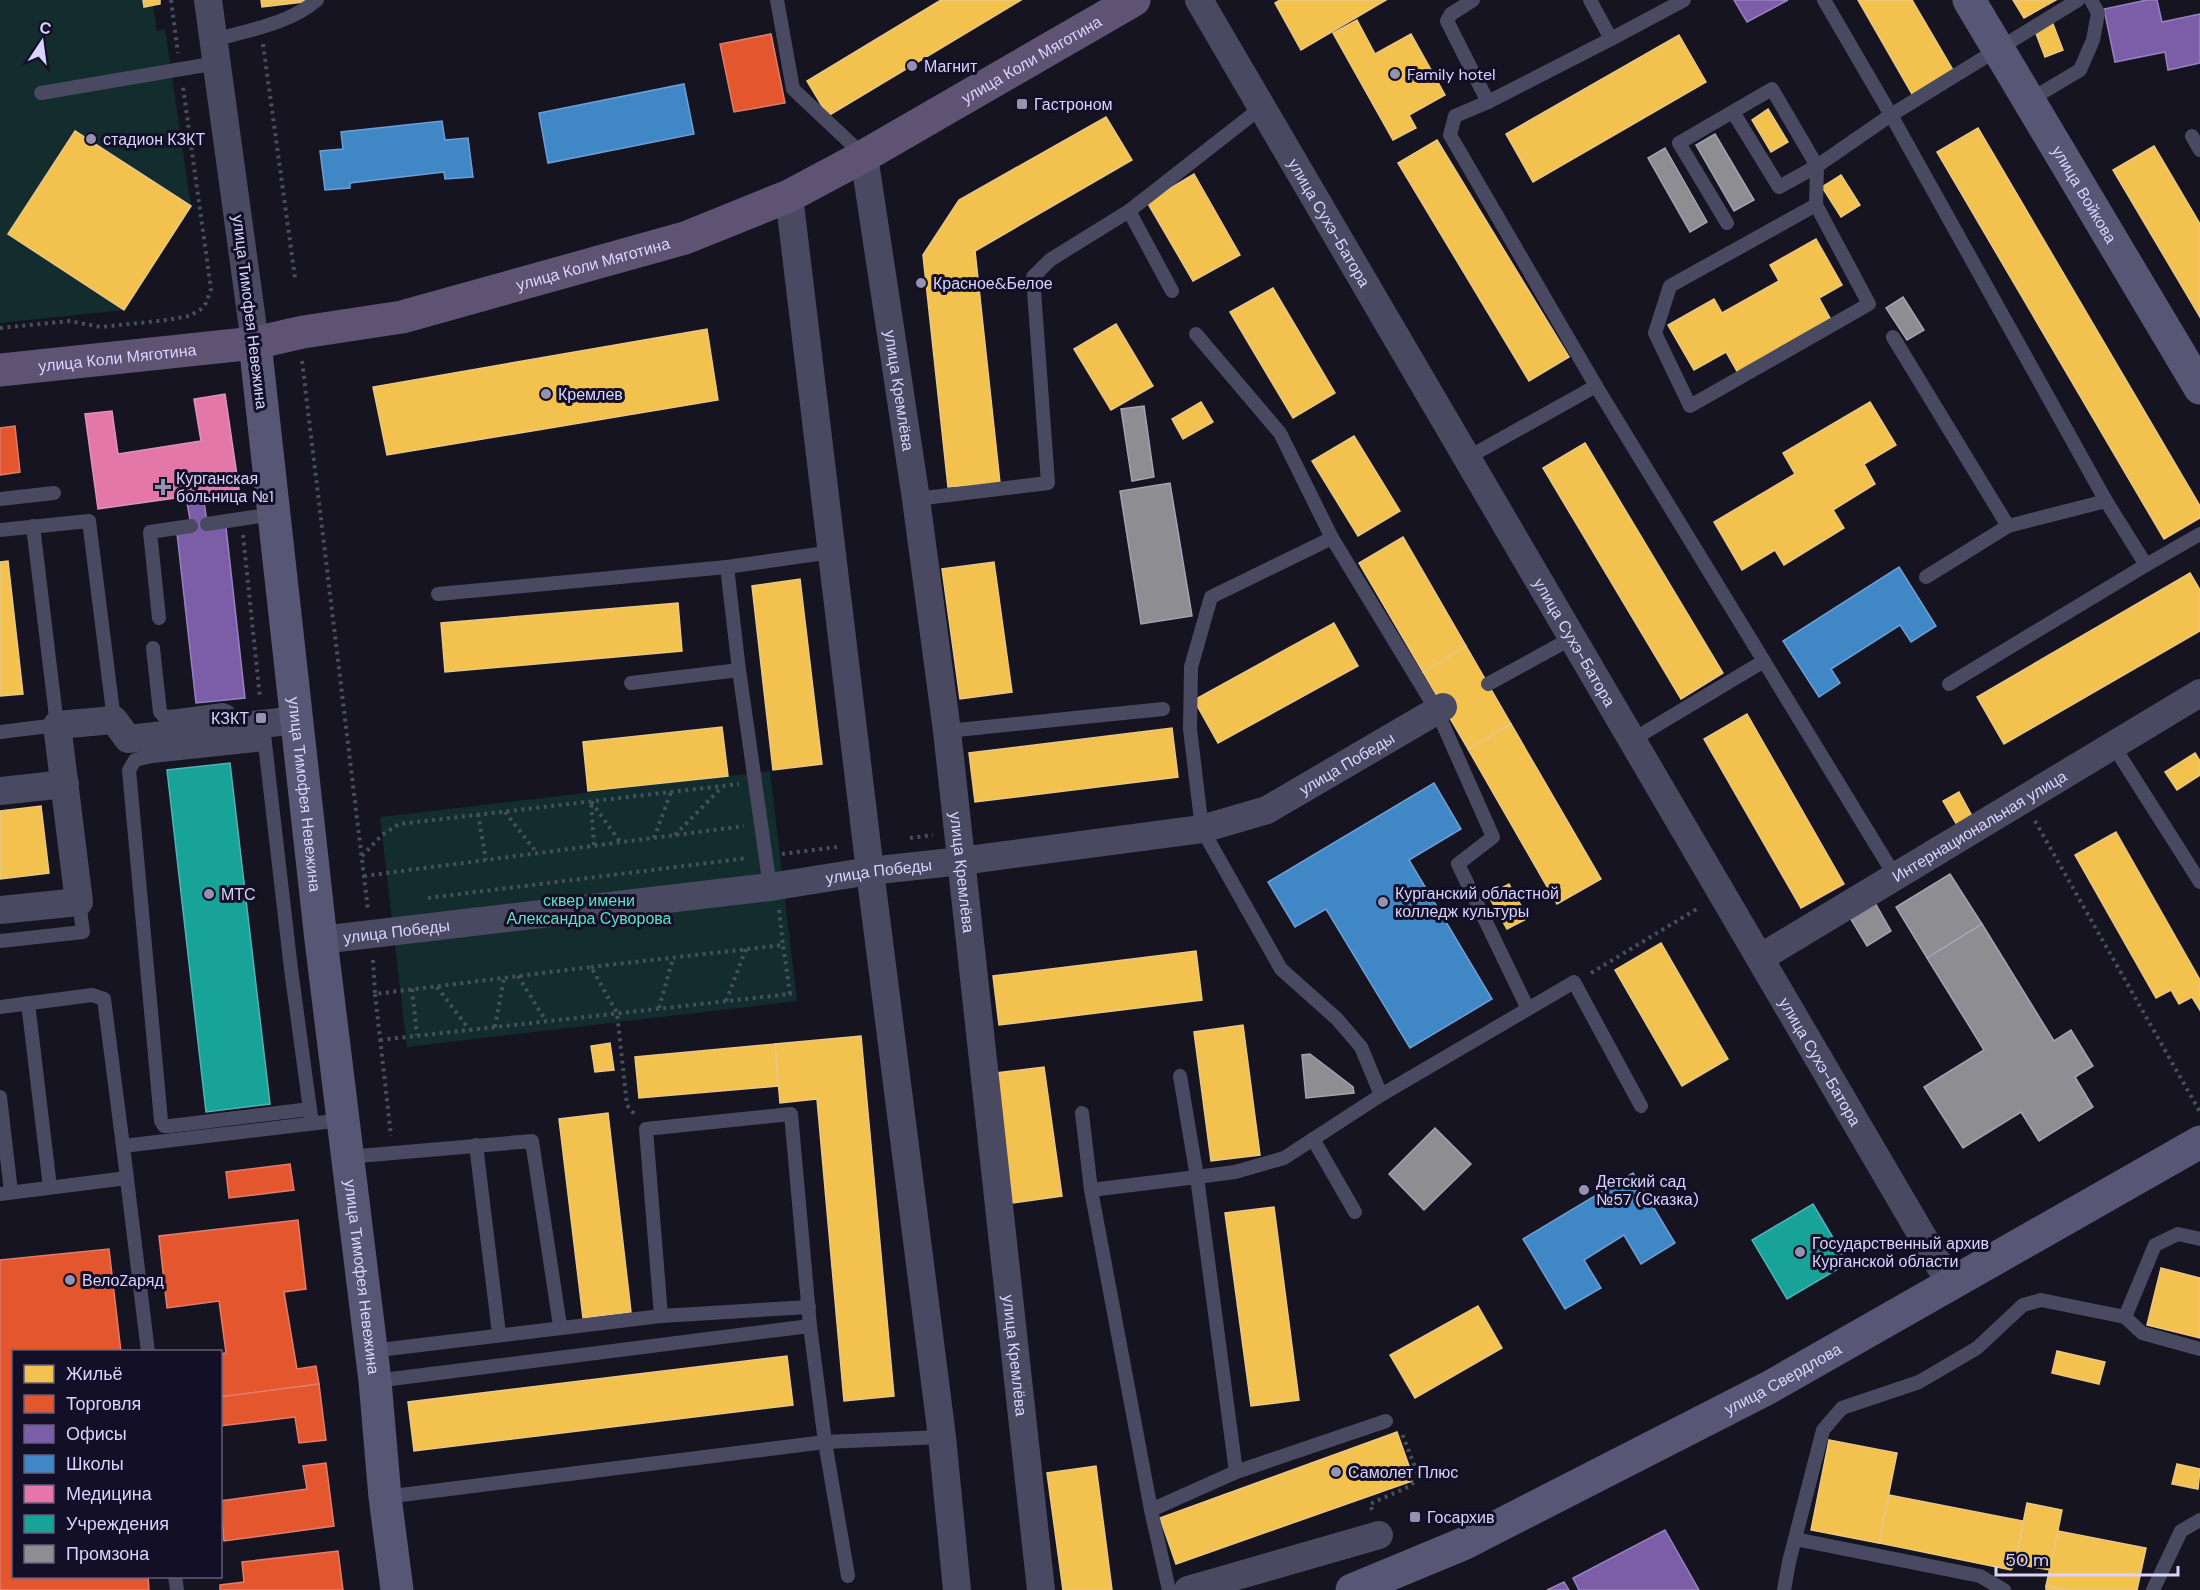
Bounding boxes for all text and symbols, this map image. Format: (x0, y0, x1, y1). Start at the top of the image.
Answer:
street label: улица Коли Мяготина (957, 10, 1105, 108)
north arrow (12, 12, 72, 72)
text: С (37, 16, 54, 40)
place label: Магнит (924, 56, 978, 77)
marker: Магнит (905, 59, 919, 73)
place label: Family hotel (1407, 64, 1496, 85)
marker: Family hotel (1388, 67, 1402, 81)
place label: Гастроном (1034, 94, 1113, 115)
marker: Гастроном (1015, 97, 1029, 111)
place label: стадион КЗКТ (103, 129, 205, 150)
marker: стадион КЗКТ (84, 132, 98, 146)
street label: улица Войкова (2047, 142, 2122, 247)
street label: улица Сухэ-Батора (1283, 155, 1375, 291)
street label: улица Тимофея Невежина (228, 213, 272, 411)
street label: улица Коли Мяготина (514, 232, 672, 295)
place label: Красное&Белое (933, 273, 1053, 294)
marker: Красное&Белое (914, 276, 928, 290)
street label: улица Кремлёва (880, 328, 919, 452)
street label: улица Коли Мяготина (37, 339, 197, 376)
place label: Кремлев (558, 384, 623, 405)
marker: Кремлев (539, 387, 553, 401)
place label: Курганская больница №1 (176, 468, 274, 507)
marker: Курганская больница №1 (154, 478, 172, 496)
street label: улица Сухэ-Батора (1529, 574, 1621, 710)
street label: улица Тимофея Невежина (284, 696, 326, 893)
place label: КЗКТ (211, 708, 249, 729)
marker: КЗКТ (254, 711, 268, 725)
street label: улица Победы (1295, 727, 1398, 800)
street label: Интернациональная улица (1888, 765, 2071, 887)
street label: улица Кремлёва (945, 810, 980, 934)
street label: улица Победы (824, 854, 933, 888)
place label: Курганский областной колледж культуры (1395, 883, 1559, 922)
place label: МТС (221, 884, 256, 905)
marker: МТС (202, 887, 216, 901)
park label: сквер имени Александра Суворова (507, 890, 672, 929)
marker: Курганский областной колледж культуры (1376, 895, 1390, 909)
street label: улица Победы (342, 914, 451, 948)
street label: улица Сухэ-Батора (1774, 993, 1866, 1130)
place label: Детский сад №57 (Сказка) (1596, 1171, 1699, 1210)
street label: улица Тимофея Невежина (340, 1178, 385, 1376)
marker: Детский сад №57 (Сказка) (1577, 1183, 1591, 1197)
place label: Государственный архив Курганской области (1812, 1233, 1989, 1272)
marker: Государственный архив Курганской области (1793, 1245, 1807, 1259)
place label: ВелоZаряд (82, 1270, 164, 1291)
marker: ВелоZаряд (63, 1273, 77, 1287)
street label: улица Кремлёва (998, 1294, 1032, 1417)
street label: улица Свердлова (1720, 1338, 1845, 1419)
legend (12, 1350, 222, 1578)
text: Жильё (66, 1362, 123, 1386)
text: Торговля (66, 1392, 141, 1416)
text: Офисы (66, 1422, 127, 1446)
text: Школы (66, 1452, 124, 1476)
place label: Самолет Плюс (1348, 1462, 1458, 1483)
marker: Самолет Плюс (1329, 1465, 1343, 1479)
text: Медицина (66, 1482, 153, 1506)
place label: Госархив (1427, 1507, 1495, 1528)
marker: Госархив (1408, 1510, 1422, 1524)
text: Учреждения (66, 1512, 169, 1536)
scale bar (1996, 1539, 2178, 1577)
text: Промзона (66, 1542, 150, 1566)
text: 50 m (2005, 1548, 2049, 1572)

